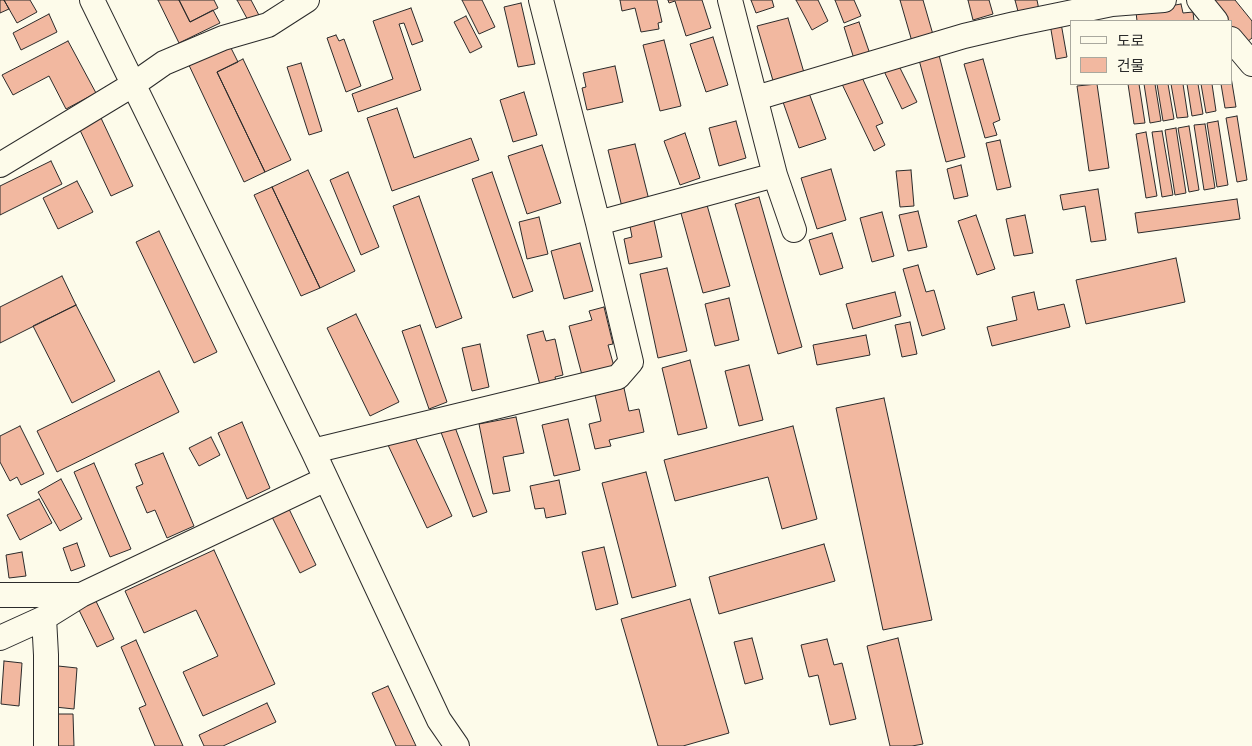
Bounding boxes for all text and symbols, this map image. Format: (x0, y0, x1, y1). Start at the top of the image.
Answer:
legend (1070, 20, 1232, 85)
text: 도로 (1117, 31, 1145, 50)
text: 건물 (1117, 56, 1145, 75)

